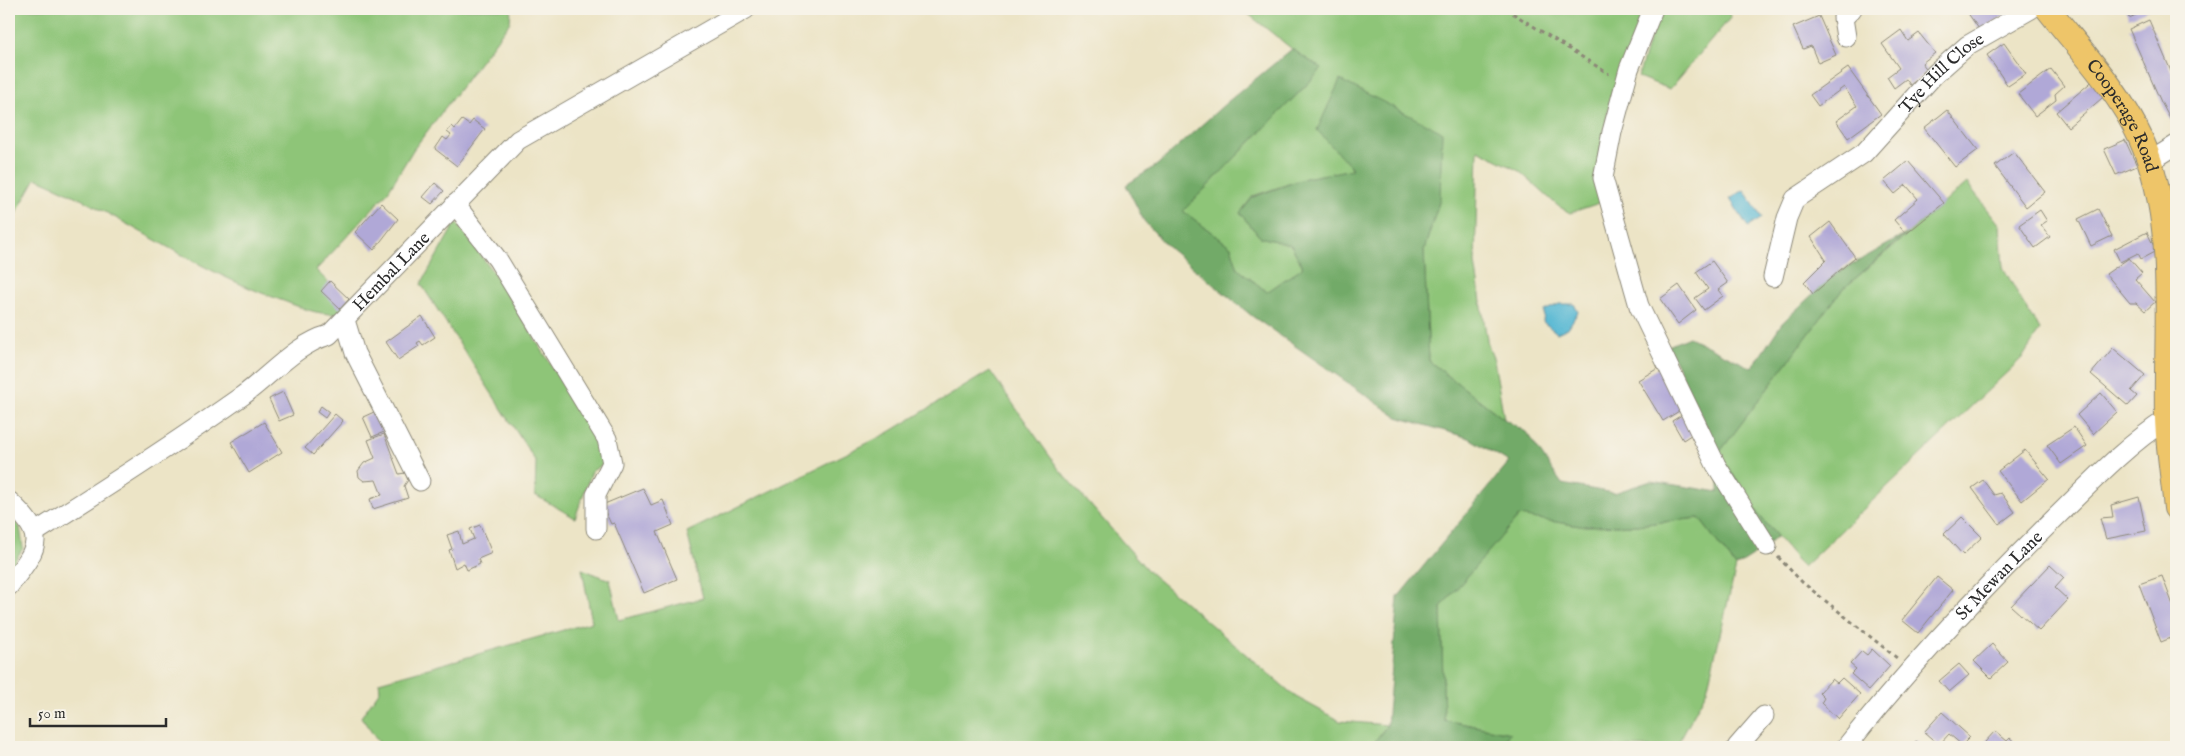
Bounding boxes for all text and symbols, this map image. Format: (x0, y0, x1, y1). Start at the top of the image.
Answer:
street label: Tye Hill Close (1895, 28, 1989, 119)
street label: Cooperage Road (2080, 55, 2162, 176)
street label: Hembal Lane (348, 228, 436, 317)
street label: St Mewan Lane (1951, 527, 2048, 626)
scale bar (30, 696, 166, 728)
text: 50 m (38, 704, 66, 723)

